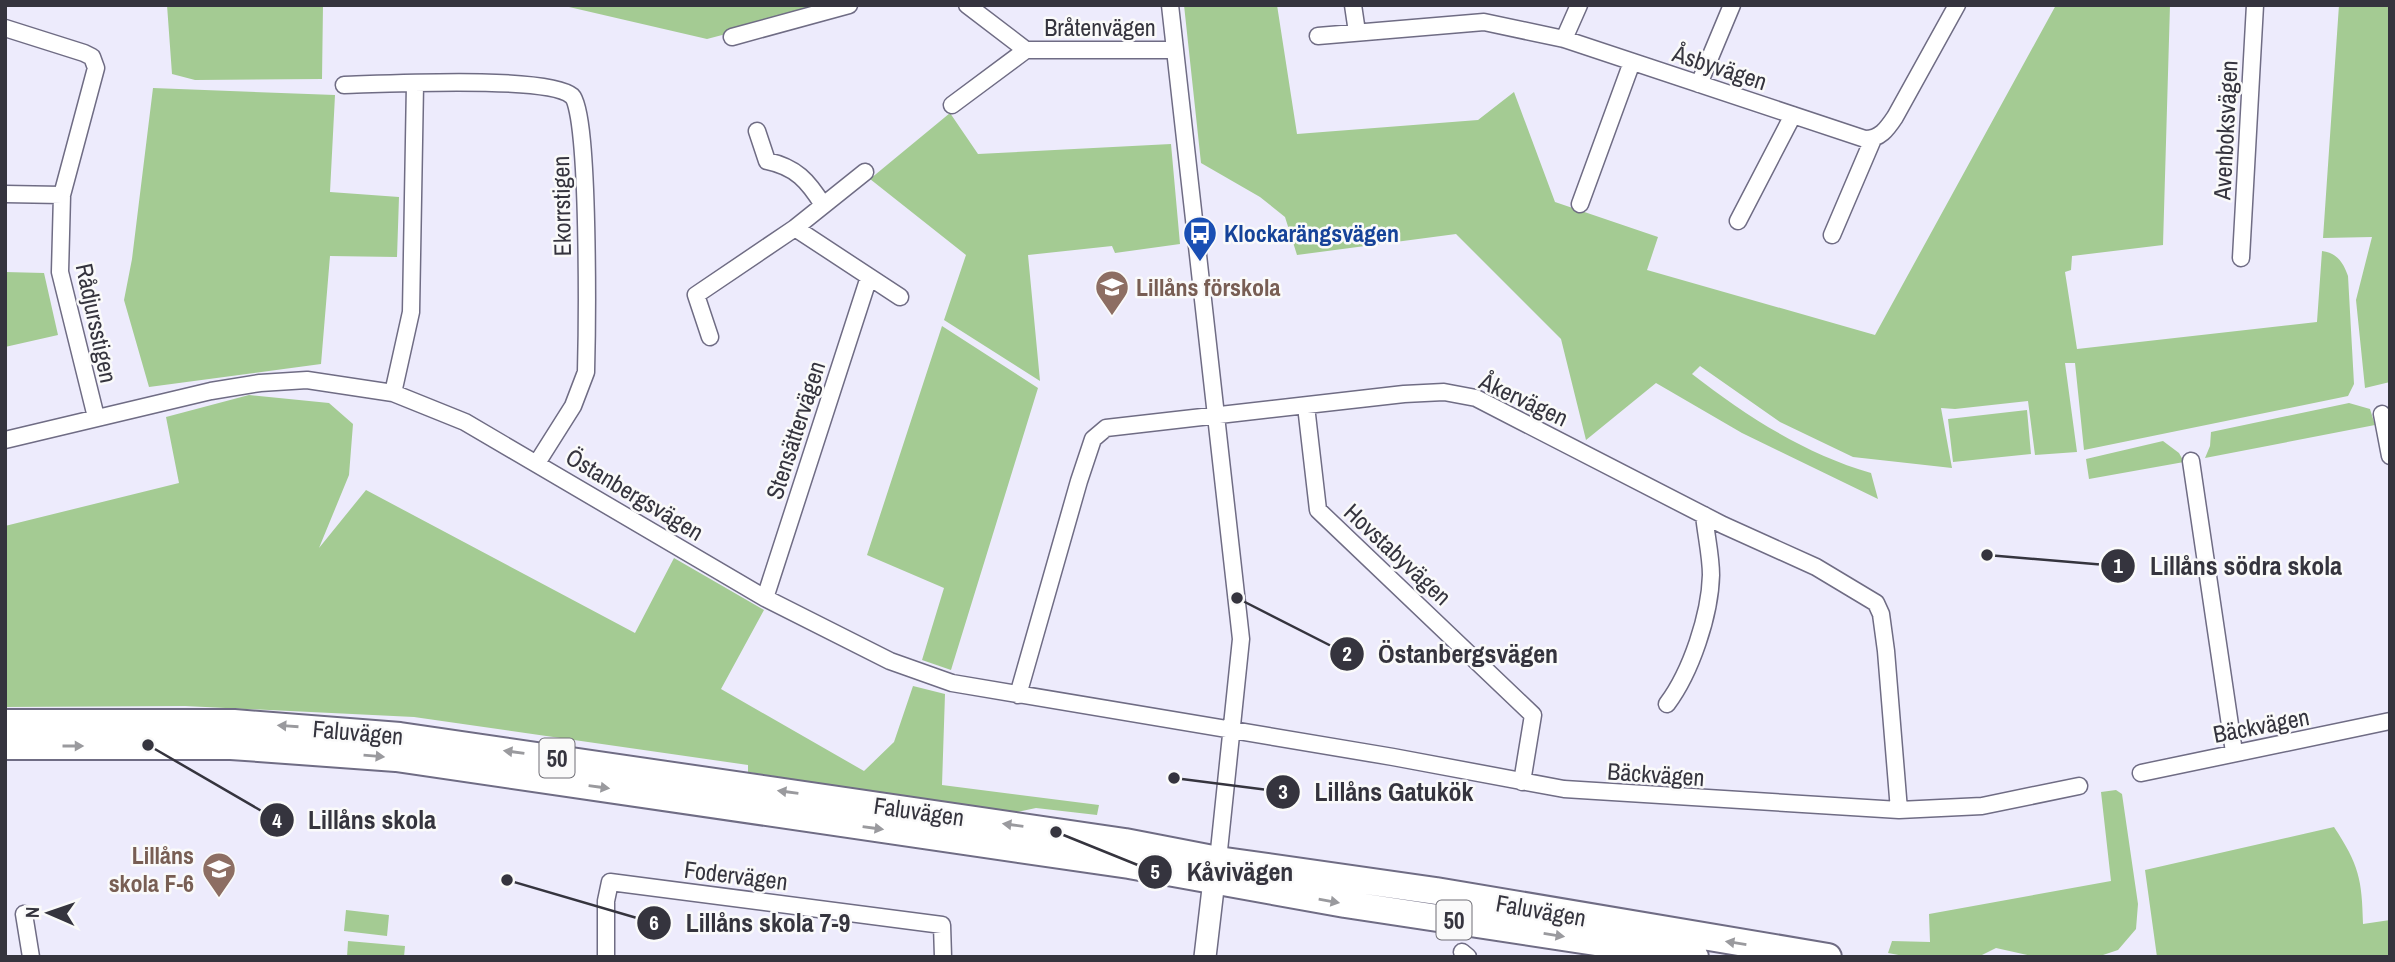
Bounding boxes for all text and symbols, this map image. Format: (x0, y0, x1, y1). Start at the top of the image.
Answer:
street label: Bråtenvägen (1044, 11, 1156, 43)
street label: Åsbyvägen (1668, 36, 1771, 97)
street label: Avenboksvägen (2205, 59, 2245, 202)
street label: Ekorrstigen (544, 155, 578, 257)
bus stop icon: Klockarängsvägen (1181, 214, 1219, 263)
place label: Klockarängsvägen (1224, 217, 1399, 249)
street label: Rådjursstigen (69, 260, 125, 386)
school or university icon: Lillåns förskola (1093, 268, 1131, 317)
place label: Lillåns förskola (1136, 271, 1280, 303)
street label: Stensättervägen (758, 357, 832, 503)
street label: Åkervägen (1474, 364, 1573, 433)
street label: Östanbergsvägen (560, 440, 710, 548)
street label: Hovstabyvägen (1337, 496, 1459, 612)
callout: Lillåns södra skola (2101, 542, 2356, 589)
text: Lillåns södra skola (2150, 548, 2342, 583)
text: 1 (2113, 551, 2123, 580)
callout: Östanbergsvägen (1329, 630, 1572, 677)
text: Östanbergsvägen (1378, 636, 1558, 671)
text: 2 (1342, 639, 1352, 668)
street label: Bäckvägen (2210, 700, 2312, 750)
street label: Faluvägen (311, 712, 405, 752)
one-way arrow (277, 720, 299, 731)
road number: 50 (540, 738, 574, 778)
one-way arrow (63, 740, 85, 751)
one-way arrow (503, 746, 525, 757)
one-way arrow (363, 751, 385, 762)
street label: Bäckvägen (1606, 755, 1706, 793)
callout: Lillåns Gatukök (1266, 768, 1488, 815)
text: Lillåns Gatukök (1315, 774, 1474, 809)
text: 3 (1278, 777, 1288, 806)
one-way arrow (589, 782, 611, 793)
one-way arrow (777, 786, 799, 797)
street label: Faluvägen (872, 789, 966, 833)
callout: Lillåns skola (259, 797, 450, 844)
text: Lillåns skola (308, 802, 436, 837)
text: 4 (272, 806, 282, 835)
one-way arrow (1002, 819, 1024, 830)
one-way arrow (862, 822, 884, 833)
place label: Lillåns skola F-6 (109, 839, 194, 899)
callout: Kåvivägen (1137, 848, 1307, 895)
school or university icon: Lillåns skola F-6 (200, 850, 238, 899)
street label: Fodervägen (682, 853, 790, 897)
text: Kåvivägen (1187, 854, 1293, 889)
text: 5 (1150, 857, 1160, 886)
north arrow (14, 878, 84, 948)
street label: Faluvägen (1493, 886, 1589, 934)
one-way arrow (1318, 896, 1340, 907)
callout: Lillåns skola 7-9 (637, 899, 865, 946)
road number: 50 (1436, 900, 1472, 939)
text: Lillåns skola 7-9 (686, 905, 851, 940)
text: N (19, 906, 45, 918)
text: 6 (649, 908, 659, 937)
one-way arrow (1543, 930, 1565, 941)
one-way arrow (1725, 937, 1747, 948)

